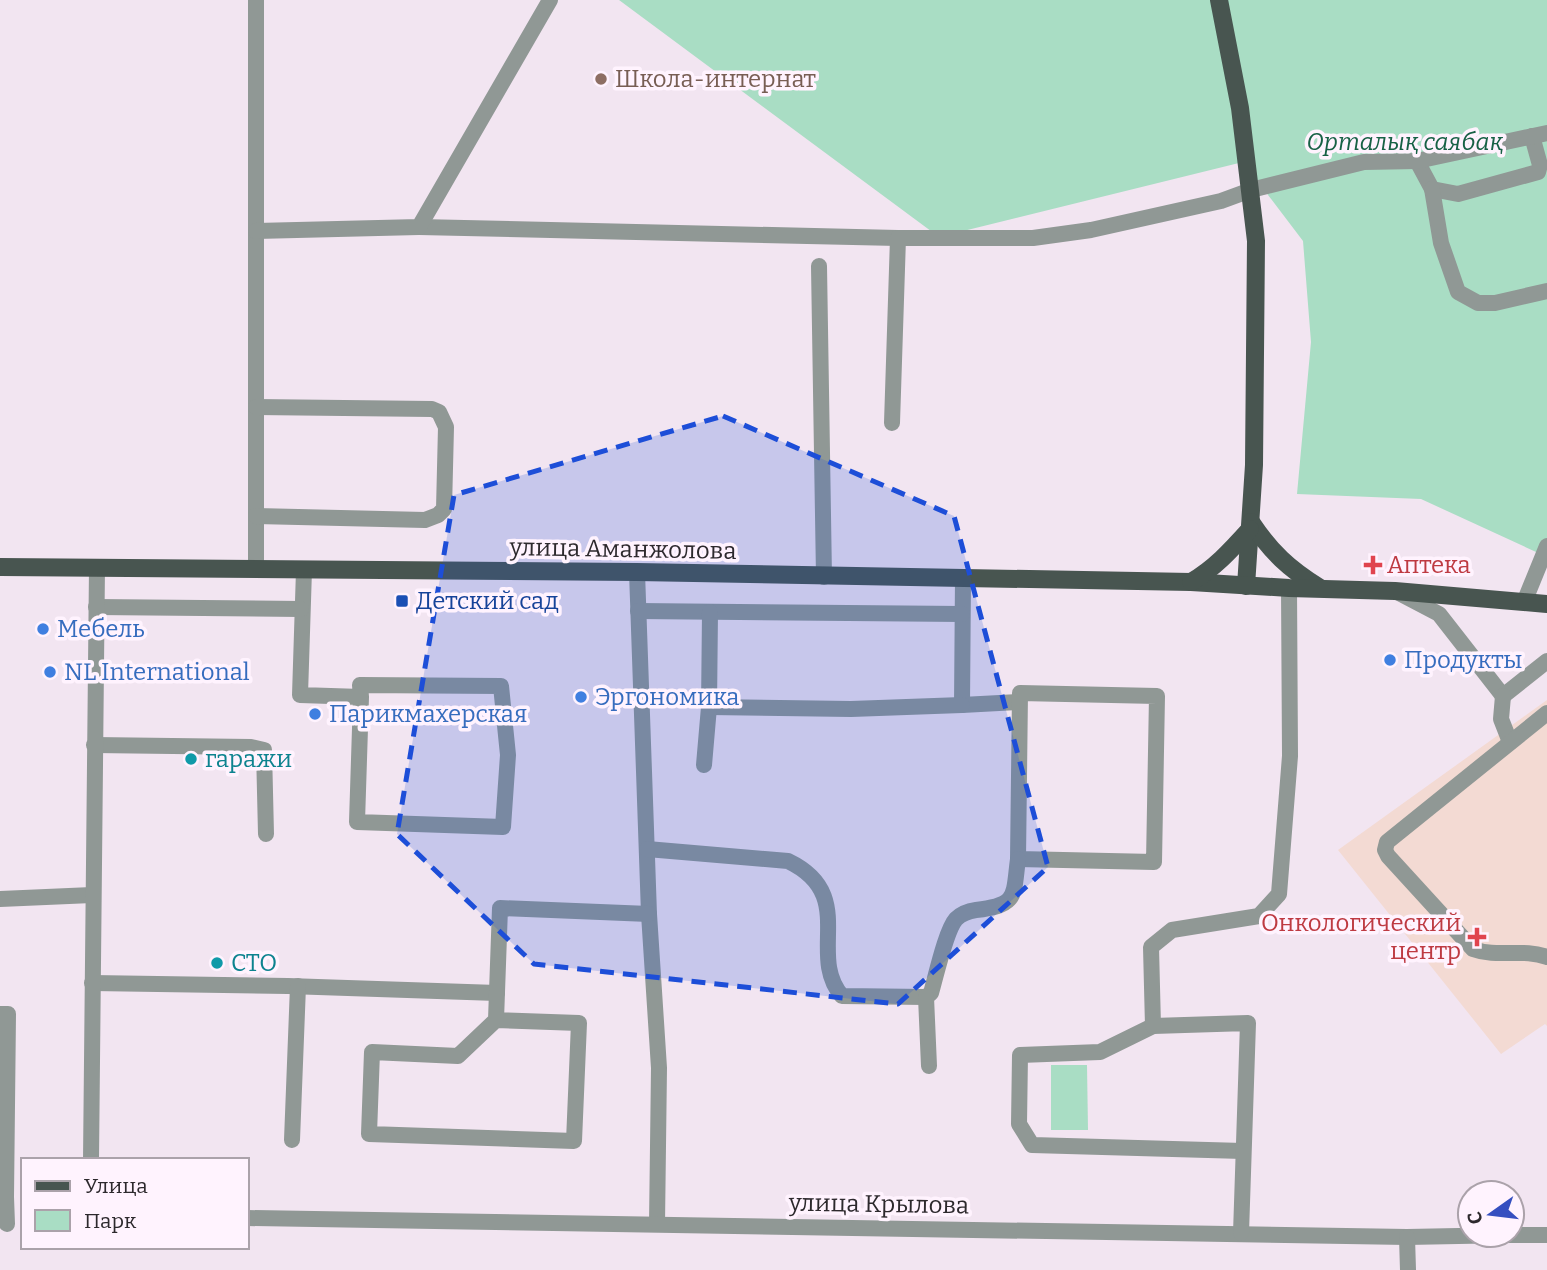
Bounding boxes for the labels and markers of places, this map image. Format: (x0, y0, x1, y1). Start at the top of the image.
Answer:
place label: Школа-интернат (615, 65, 816, 93)
marker: Школа-интернат (593, 71, 609, 87)
place label: Аптека (1387, 551, 1471, 579)
marker: Аптека (1365, 557, 1381, 573)
place label: Детский сад (416, 587, 559, 615)
marker: Детский сад (394, 593, 410, 609)
place label: Мебель (57, 615, 144, 643)
marker: Мебель (35, 621, 51, 637)
place label: Продукты (1404, 646, 1522, 674)
marker: Продукты (1382, 652, 1398, 668)
place label: NL International (64, 658, 250, 686)
marker: NL International (42, 664, 58, 680)
place label: Эргономика (595, 683, 739, 711)
marker: Эргономика (573, 689, 589, 705)
place label: Парикмахерская (329, 700, 527, 728)
marker: Парикмахерская (307, 706, 323, 722)
place label: гаражи (205, 745, 292, 773)
marker: гаражи (183, 751, 199, 767)
place label: Онкологический центр (1261, 909, 1461, 965)
marker: Онкологический центр (1467, 927, 1487, 947)
place label: СТО (231, 949, 277, 977)
marker: СТО (209, 955, 225, 971)

